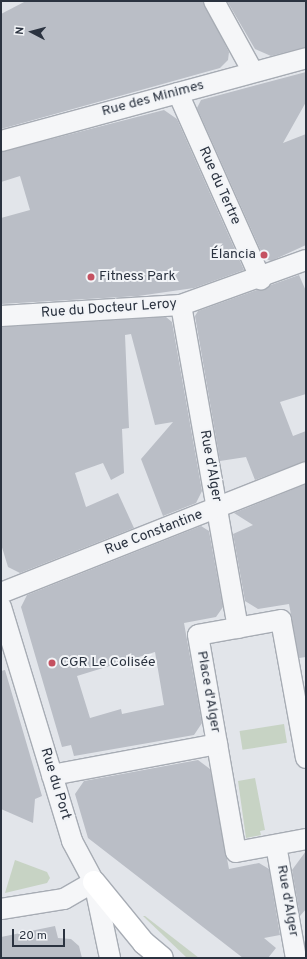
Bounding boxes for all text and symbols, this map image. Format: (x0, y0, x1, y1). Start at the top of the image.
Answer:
north arrow (12, 12, 52, 52)
text: N (13, 26, 27, 35)
street label: Rue des Minimes (100, 77, 206, 121)
street label: Rue du Tertre (194, 144, 244, 228)
place label: Élancia (210, 247, 256, 263)
marker: Élancia (259, 250, 269, 260)
place label: Fitness Park (99, 269, 176, 285)
marker: Fitness Park (86, 272, 96, 282)
street label: Rue du Docteur Leroy (40, 296, 178, 322)
street label: Rue d'Alger (195, 429, 225, 503)
street label: Rue Constantine (103, 507, 205, 559)
street label: Place d'Alger (193, 650, 223, 734)
place label: CGR Le Colisée (60, 655, 155, 671)
marker: CGR Le Colisée (47, 658, 57, 668)
street label: Rue du Port (36, 746, 74, 822)
street label: Rue d'Alger (272, 864, 302, 938)
scale bar (14, 921, 67, 947)
text: 20 m (19, 928, 47, 944)

